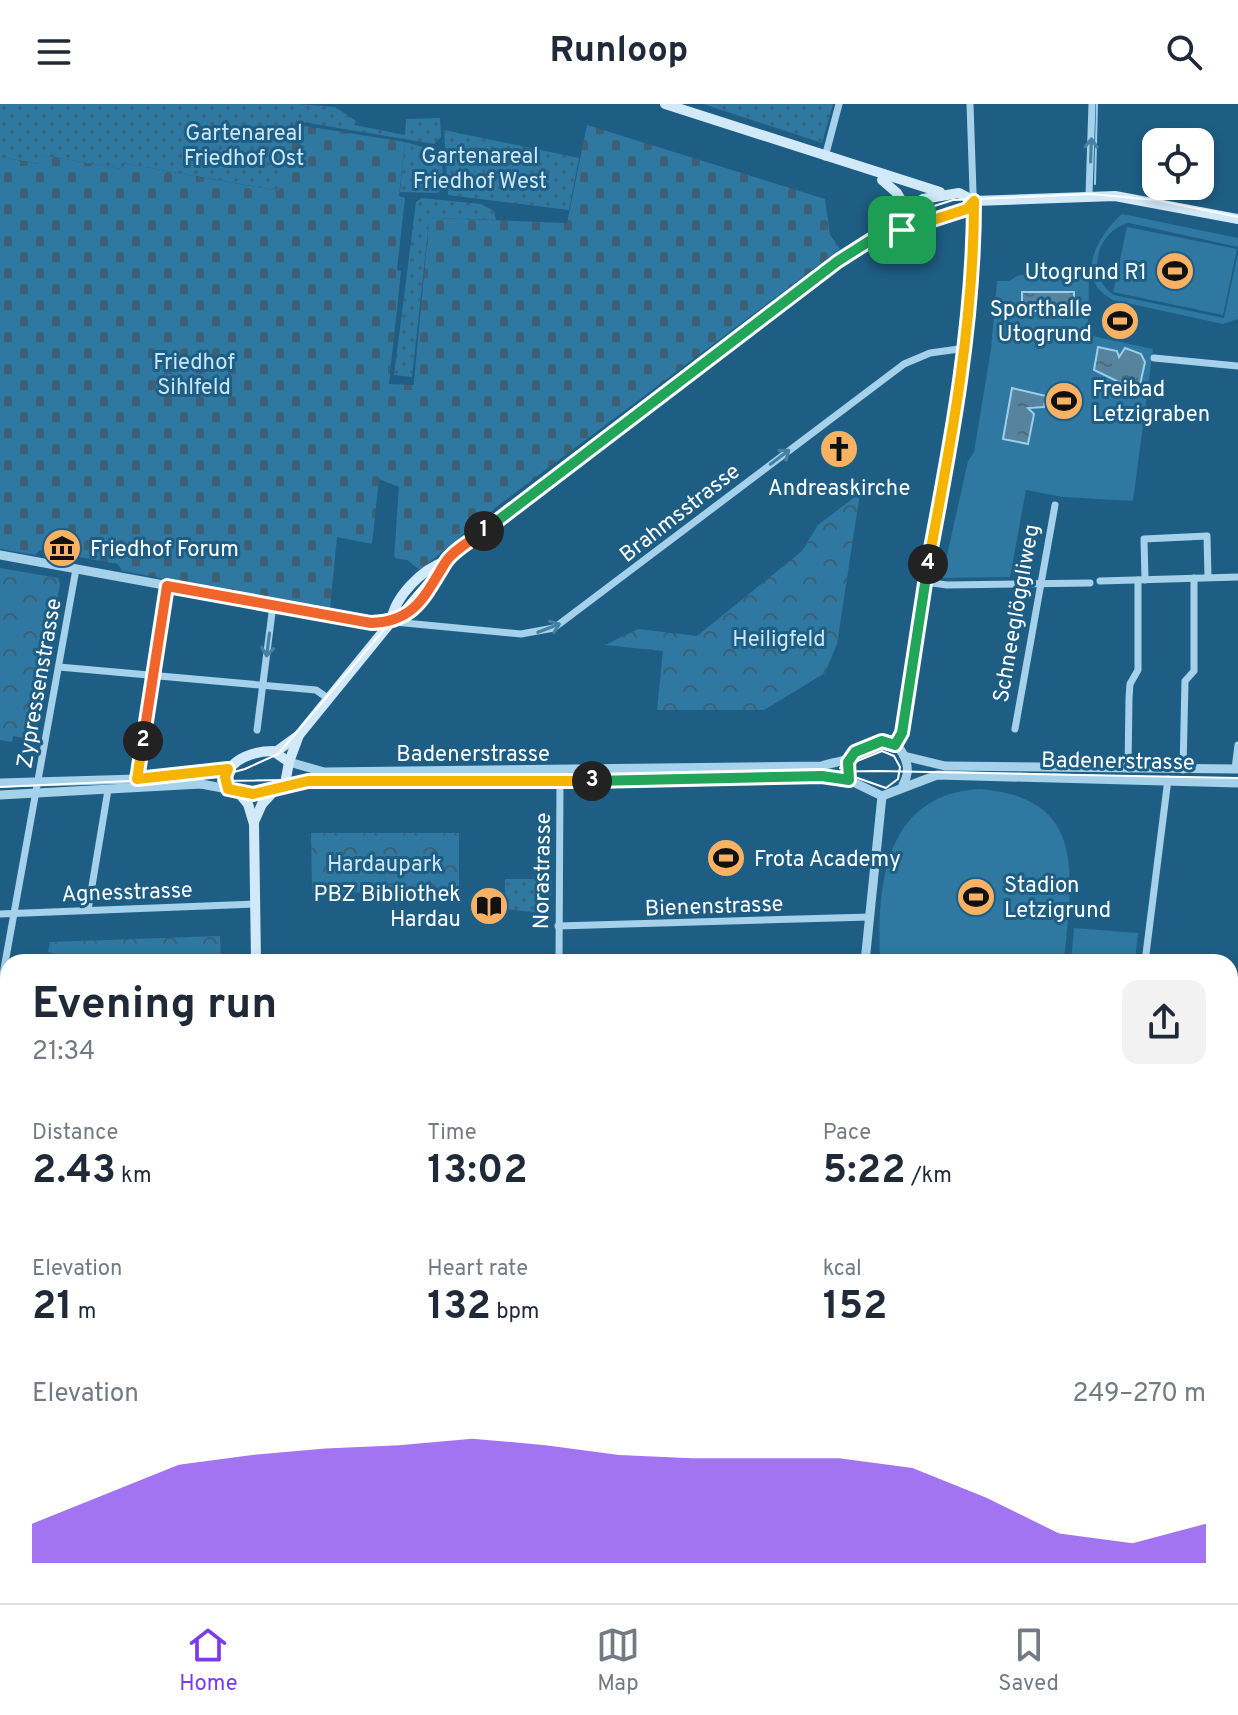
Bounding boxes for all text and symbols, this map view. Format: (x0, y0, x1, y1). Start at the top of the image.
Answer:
text: Runloop (550, 29, 688, 75)
icon: menu (32, 30, 76, 74)
icon: search (1162, 30, 1206, 74)
park label: Gartenareal Friedhof Ost (184, 121, 304, 173)
map controls (1142, 128, 1214, 200)
button: locate (1142, 128, 1214, 200)
one-way arrow (1083, 137, 1098, 164)
park label: Gartenareal Friedhof West (413, 144, 547, 196)
pin (868, 196, 936, 264)
icon: arrive (880, 208, 924, 252)
sports icon: Utogrund R1 (1154, 250, 1196, 292)
place label: Utogrund R1 (1025, 260, 1147, 287)
place label: Sporthalle Utogrund (990, 297, 1092, 349)
sports icon: Sporthalle Utogrund (1099, 300, 1141, 342)
park label: Friedhof Sihlfeld (153, 350, 235, 402)
place label: Freibad Letzigraben (1092, 377, 1210, 429)
sports icon: Freibad Letzigraben (1043, 380, 1085, 422)
church icon: Andreaskirche (818, 428, 860, 470)
one-way arrow (769, 449, 790, 466)
street label: Brahmsstrasse (615, 459, 746, 569)
place label: Andreaskirche (768, 476, 910, 503)
pin: 1 (464, 511, 504, 551)
text: 1 (480, 517, 488, 544)
street label: Schneeglöggliweg (988, 522, 1046, 705)
museum icon: Friedhof Forum (41, 527, 83, 569)
place label: Friedhof Forum (90, 537, 239, 564)
pin: 4 (908, 544, 948, 584)
text: 4 (921, 550, 935, 577)
street label: Zypressenstrasse (12, 596, 69, 771)
one-way arrow (536, 620, 561, 634)
park label: Heiligfeld (732, 627, 826, 654)
one-way arrow (260, 632, 275, 657)
pin: 2 (123, 721, 163, 761)
text: 2 (136, 727, 150, 754)
street label: Badenerstrasse (396, 742, 550, 769)
street label: Badenerstrasse (1041, 748, 1195, 777)
pin: 3 (572, 761, 612, 801)
text: 3 (585, 767, 599, 794)
street label: Norastrasse (529, 812, 558, 930)
sports icon: Frota Academy (705, 837, 747, 879)
place label: Frota Academy (754, 847, 901, 874)
park label: Hardaupark (327, 852, 443, 879)
place label: Stadion Letzigrund (1004, 873, 1111, 925)
sports icon: Stadion Letzigrund (955, 876, 997, 918)
street label: Agnesstrasse (61, 878, 193, 909)
place label: PBZ Bibliothek Hardau (314, 882, 461, 934)
library icon: PBZ Bibliothek Hardau (468, 885, 510, 927)
street label: Bienenstrasse (644, 892, 784, 923)
text: Evening run (32, 978, 277, 1034)
button: share (1122, 980, 1206, 1064)
text: 21:34 (32, 1036, 95, 1069)
text: Distance (32, 1120, 118, 1147)
text: Time (427, 1120, 477, 1147)
text: Pace (823, 1120, 871, 1147)
text: 2.43 (32, 1147, 116, 1197)
text: 13:02 (427, 1147, 528, 1197)
text: 5:22 (823, 1147, 906, 1197)
text: km (116, 1163, 152, 1190)
text: /km (906, 1163, 952, 1190)
text: Elevation (32, 1256, 122, 1283)
text: Heart rate (427, 1256, 528, 1283)
text: kcal (823, 1256, 862, 1283)
text: 21 (32, 1283, 72, 1333)
text: 132 (427, 1283, 491, 1333)
text: 152 (823, 1283, 888, 1333)
text: m (72, 1299, 96, 1326)
text: bpm (491, 1299, 539, 1326)
text: Elevation (32, 1378, 139, 1411)
text: 249–270 m (1073, 1378, 1206, 1411)
tab: Home (179, 1623, 238, 1698)
tab: Map (596, 1623, 640, 1698)
tab: Saved (998, 1623, 1059, 1698)

